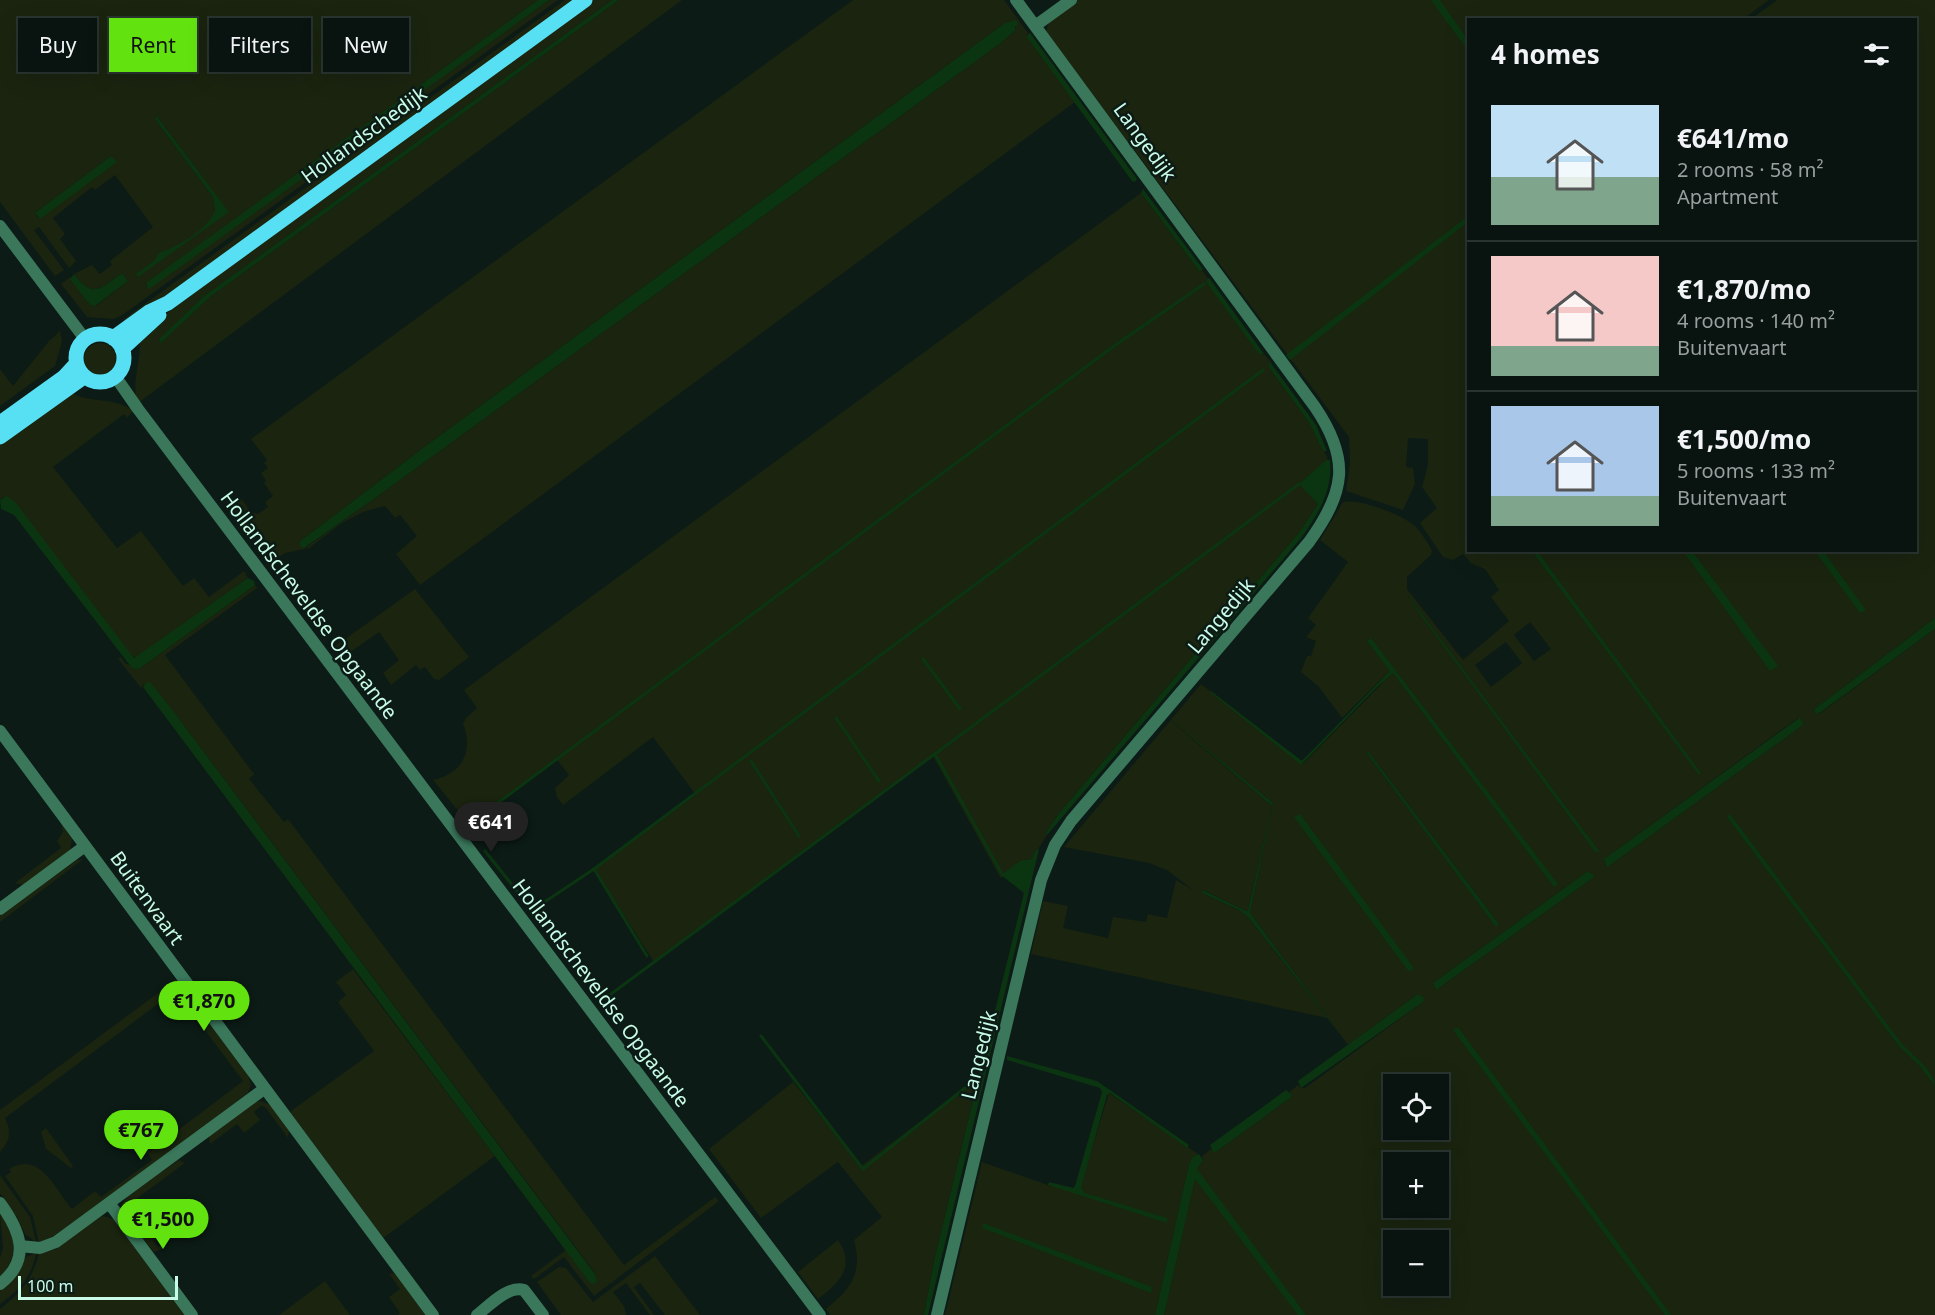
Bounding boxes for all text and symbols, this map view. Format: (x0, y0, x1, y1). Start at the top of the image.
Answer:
chip: Buy (18, 18, 97, 72)
chip: Rent (109, 18, 197, 72)
chip: Filters (209, 18, 311, 72)
chip: New (323, 18, 409, 72)
text: 4 homes (1491, 36, 1600, 72)
icon: filters (1860, 38, 1893, 71)
street label: Hollandschedijk (295, 80, 432, 189)
street label: Langedijk (1108, 97, 1183, 187)
text: €641/mo (1677, 120, 1789, 156)
icon: home (1539, 129, 1611, 201)
text: 2 rooms · 58 m² (1677, 156, 1824, 183)
text: Apartment (1677, 183, 1778, 210)
text: €1,870/mo (1677, 271, 1811, 307)
icon: home (1539, 280, 1611, 352)
text: 4 rooms · 140 m² (1677, 307, 1835, 334)
text: Buitenvaart (1677, 334, 1786, 361)
text: €1,500/mo (1677, 421, 1811, 457)
icon: home (1539, 430, 1611, 502)
text: 5 rooms · 133 m² (1677, 457, 1835, 484)
text: Buitenvaart (1677, 484, 1786, 511)
street label: Hollandscheveldse Opgaande (215, 485, 404, 724)
street label: Langedijk (1181, 572, 1260, 659)
pin: €641 (455, 802, 527, 853)
text: €641 (468, 808, 514, 835)
street label: Buitenvaart (104, 845, 190, 950)
street label: Hollandscheveldse Opgaande (507, 873, 696, 1112)
pin: €1,870 (155, 981, 253, 1032)
text: €1,870 (173, 987, 235, 1014)
street label: Langedijk (954, 1007, 1003, 1102)
map controls (1383, 1074, 1449, 1296)
button: locate (1383, 1074, 1449, 1140)
pin: €767 (105, 1110, 177, 1161)
text: €767 (118, 1116, 164, 1143)
button: + (1383, 1152, 1449, 1218)
pin: €1,500 (114, 1199, 212, 1250)
text: €1,500 (132, 1205, 194, 1232)
button: − (1383, 1230, 1449, 1296)
scale bar (18, 1273, 178, 1300)
text: 100 m (27, 1275, 74, 1297)

